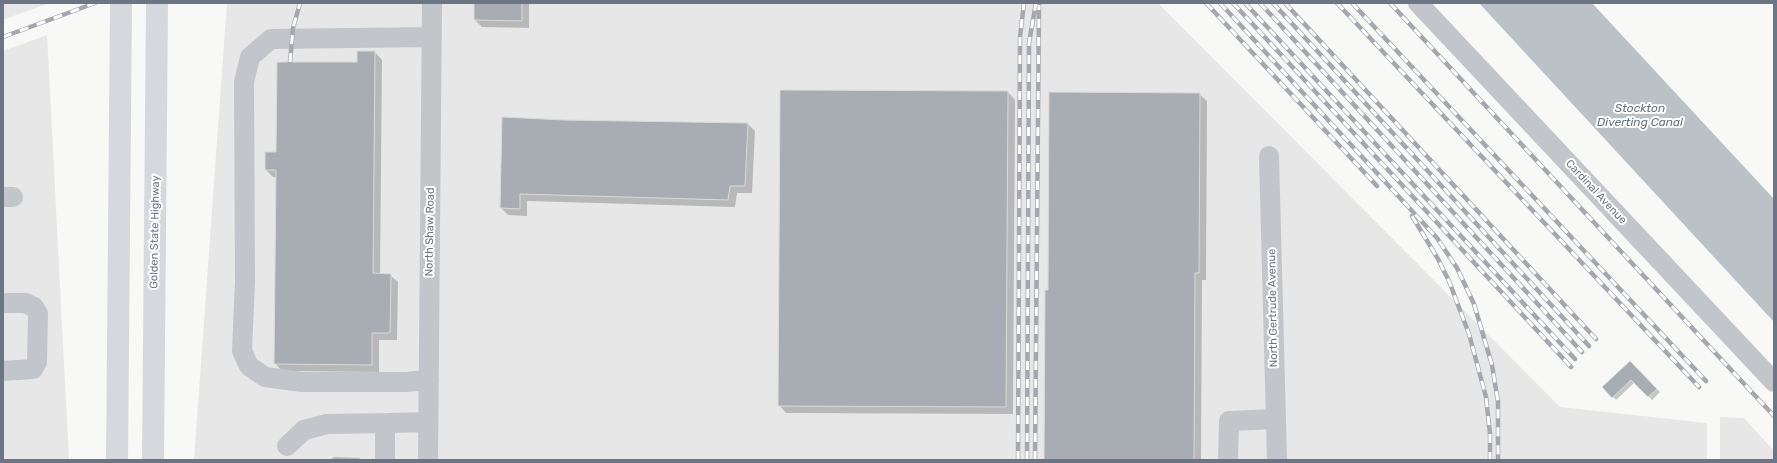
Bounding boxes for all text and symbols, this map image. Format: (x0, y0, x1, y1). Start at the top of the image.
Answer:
water label: Stockton Diverting Canal (1597, 102, 1683, 130)
street label: Cardinal Avenue (1563, 157, 1629, 227)
street label: Golden State Highway (147, 175, 163, 289)
street label: North Shaw Road (423, 187, 437, 277)
street label: North Gertrude Avenue (1265, 249, 1281, 367)

